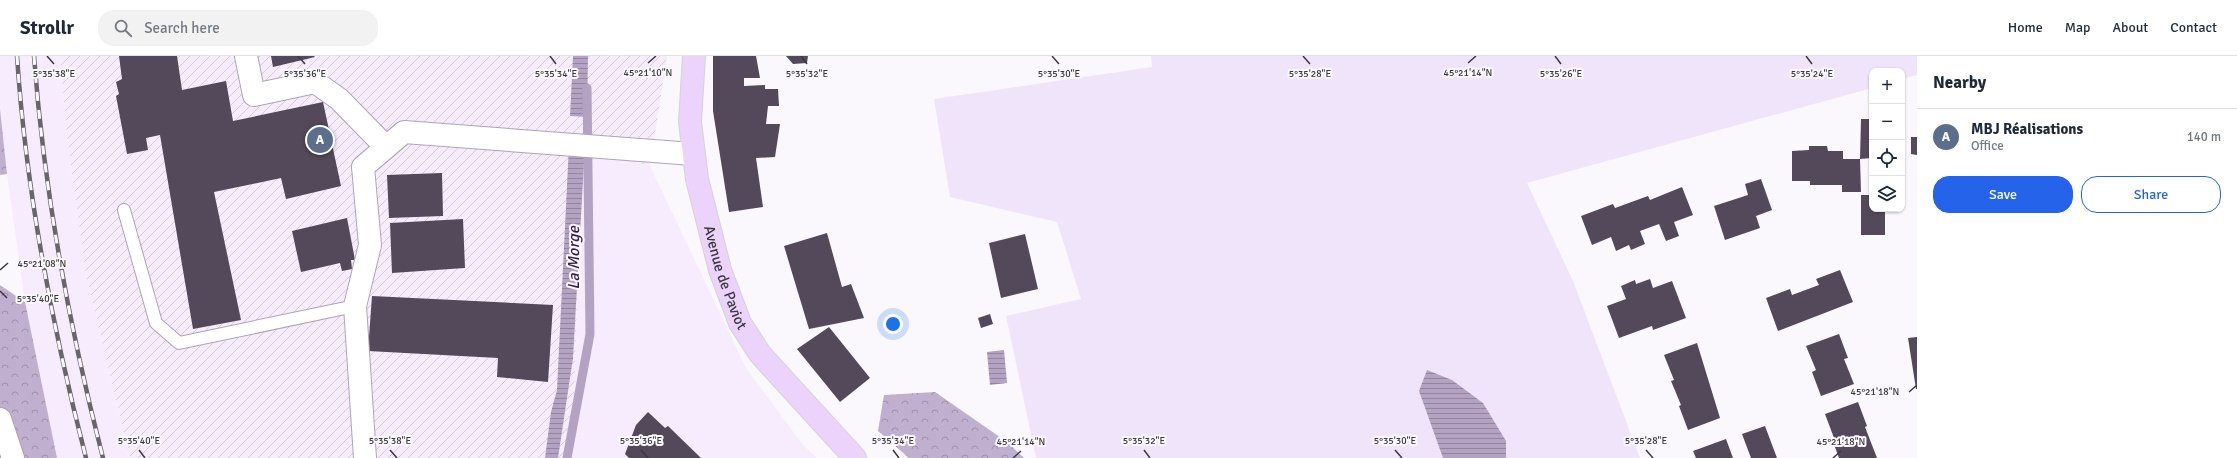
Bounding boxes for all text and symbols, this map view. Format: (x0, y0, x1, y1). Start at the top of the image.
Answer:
search box (98, 10, 378, 46)
text: Strollr (20, 16, 74, 40)
icon: search (112, 17, 134, 39)
text: Search here (144, 19, 220, 37)
text: Home (2008, 19, 2043, 36)
text: Map (2065, 19, 2090, 36)
text: About (2112, 19, 2148, 36)
text: Contact (2170, 19, 2217, 36)
text: 45°21'10"N (624, 67, 672, 79)
text: 45°21'14"N (1444, 67, 1492, 79)
text: 5°35'38"E (33, 68, 75, 80)
text: 5°35'36"E (284, 68, 326, 80)
text: 5°35'34"E (535, 68, 577, 80)
text: 5°35'32"E (786, 68, 828, 80)
text: 5°35'30"E (1038, 68, 1080, 80)
text: 5°35'28"E (1289, 68, 1331, 80)
text: 5°35'26"E (1540, 68, 1582, 80)
text: 5°35'24"E (1791, 68, 1833, 80)
map controls (1869, 68, 1905, 212)
button: + (1869, 68, 1905, 104)
text: Nearby (1933, 72, 1986, 93)
button: − (1869, 104, 1905, 140)
text: MBJ Réalisations (1971, 120, 2083, 138)
pin: A (307, 125, 333, 155)
text: A (1942, 129, 1950, 145)
text: 140 m (2187, 129, 2221, 145)
text: Office (1971, 138, 2004, 154)
button: locate (1869, 140, 1905, 176)
button: layers (1869, 176, 1905, 212)
button: Save (1933, 176, 2073, 213)
button: Share (2081, 176, 2221, 213)
street label: Avenue de Paviot (700, 224, 751, 333)
water label: La Morge (564, 225, 584, 290)
text: 45°21'08"N (18, 258, 66, 270)
text: 5°35'40"E (17, 293, 59, 305)
your location (883, 314, 903, 334)
text: 45°21'18"N (1851, 386, 1899, 398)
text: 5°35'40"E (118, 435, 160, 447)
text: 5°35'38"E (369, 435, 411, 447)
text: 5°35'36"E (620, 435, 662, 447)
text: 5°35'34"E (872, 435, 914, 447)
text: 5°35'32"E (1123, 435, 1165, 447)
text: 5°35'30"E (1374, 435, 1416, 447)
text: 5°35'28"E (1625, 435, 1667, 447)
text: 45°21'14"N (997, 436, 1045, 448)
text: 45°21'18"N (1817, 436, 1865, 448)

